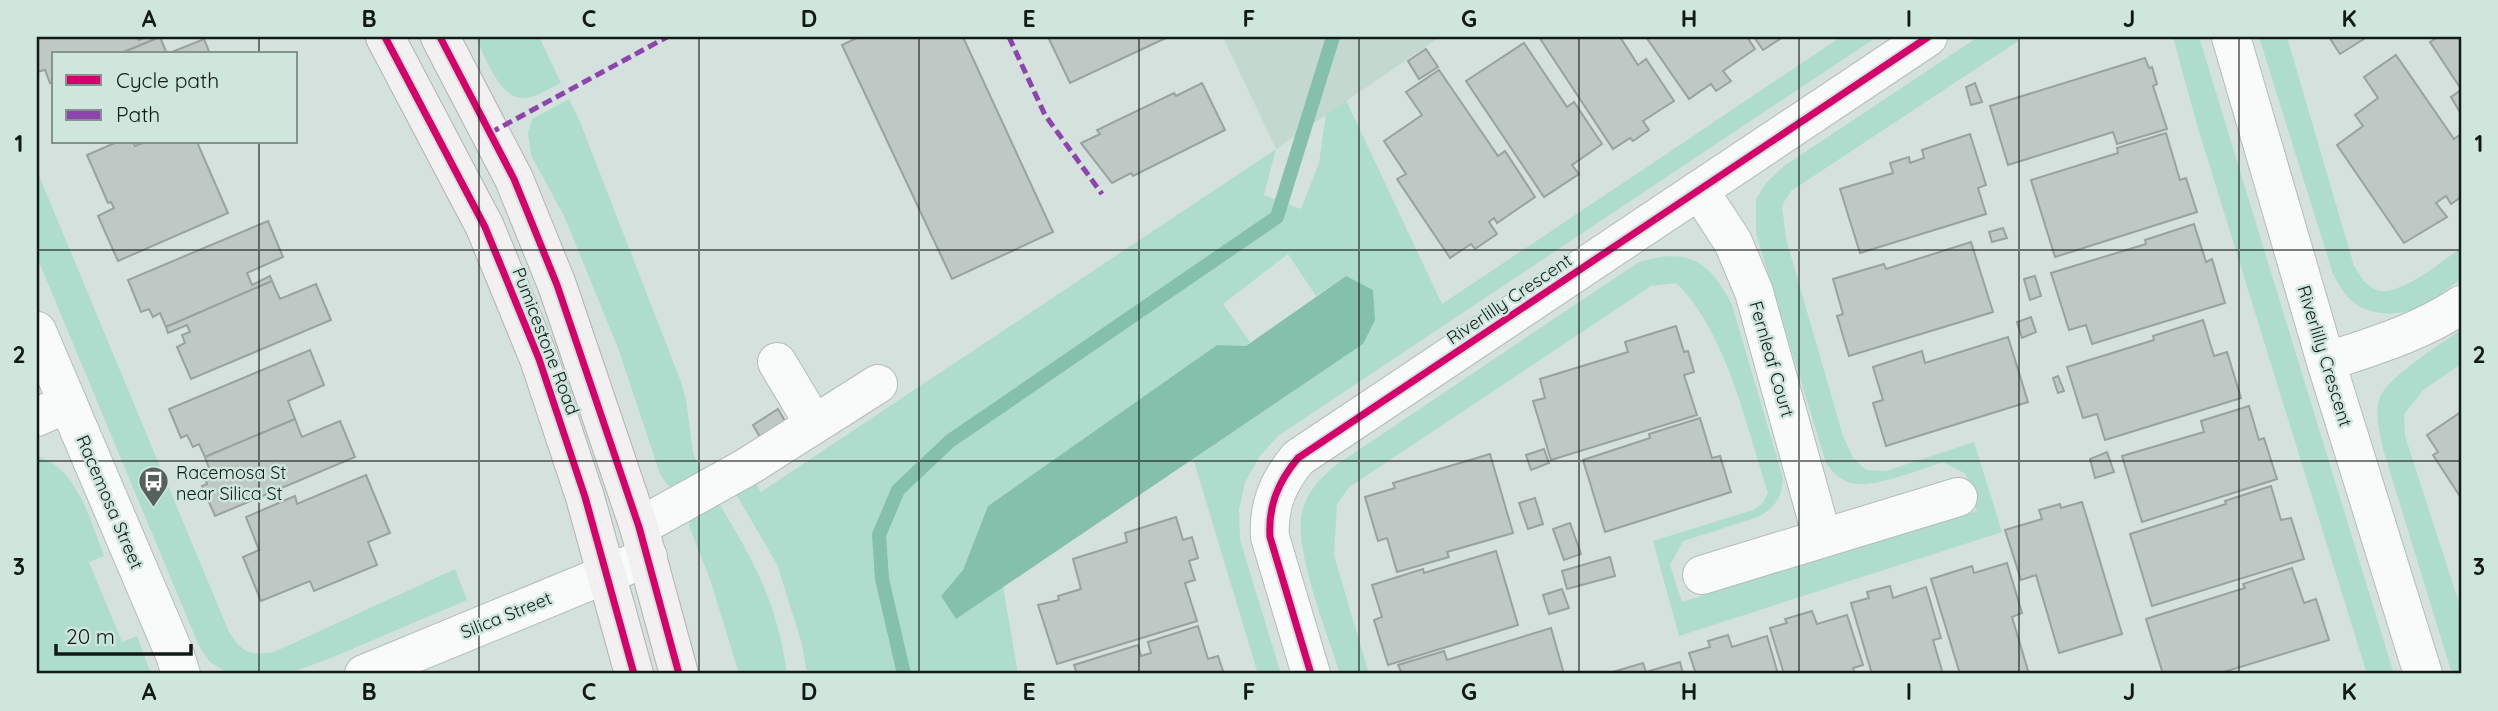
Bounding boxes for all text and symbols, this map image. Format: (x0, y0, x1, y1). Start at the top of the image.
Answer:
text: A (142, 4, 157, 33)
text: B (361, 4, 377, 33)
text: C (582, 4, 596, 33)
text: D (801, 4, 817, 33)
text: E (1022, 4, 1036, 33)
text: F (1243, 4, 1255, 33)
text: G (1461, 4, 1477, 33)
text: H (1681, 4, 1697, 33)
text: I (1906, 4, 1912, 33)
text: J (2123, 4, 2135, 33)
text: K (2341, 4, 2357, 33)
legend (52, 52, 298, 144)
text: Cycle path (116, 67, 219, 93)
text: Path (116, 101, 160, 127)
text: 1 (15, 129, 23, 158)
text: 1 (2475, 129, 2483, 158)
street label: Riverlilly Crescent (1442, 249, 1576, 349)
street label: Pumicestone Road (507, 264, 585, 418)
street label: Riverlilly Crescent (2293, 283, 2357, 429)
street label: Fernleaf Court (1744, 298, 1800, 420)
text: 2 (12, 340, 26, 369)
text: 2 (2472, 340, 2486, 369)
street label: Racemosa Street (71, 431, 149, 573)
place label: Racemosa St near Silica St (176, 461, 286, 505)
bus stop icon: Racemosa St near Silica St (136, 465, 170, 509)
text: 3 (13, 552, 25, 581)
text: 3 (2473, 552, 2485, 581)
street label: Silica Street (457, 586, 555, 644)
scale bar (56, 613, 191, 657)
text: 20 m (66, 623, 115, 649)
text: A (142, 677, 157, 706)
text: B (361, 677, 377, 706)
text: C (582, 677, 596, 706)
text: D (801, 677, 817, 706)
text: E (1022, 677, 1036, 706)
text: F (1243, 677, 1255, 706)
text: G (1461, 677, 1477, 706)
text: H (1681, 677, 1697, 706)
text: I (1906, 677, 1912, 706)
text: J (2123, 677, 2135, 706)
text: K (2341, 677, 2357, 706)

